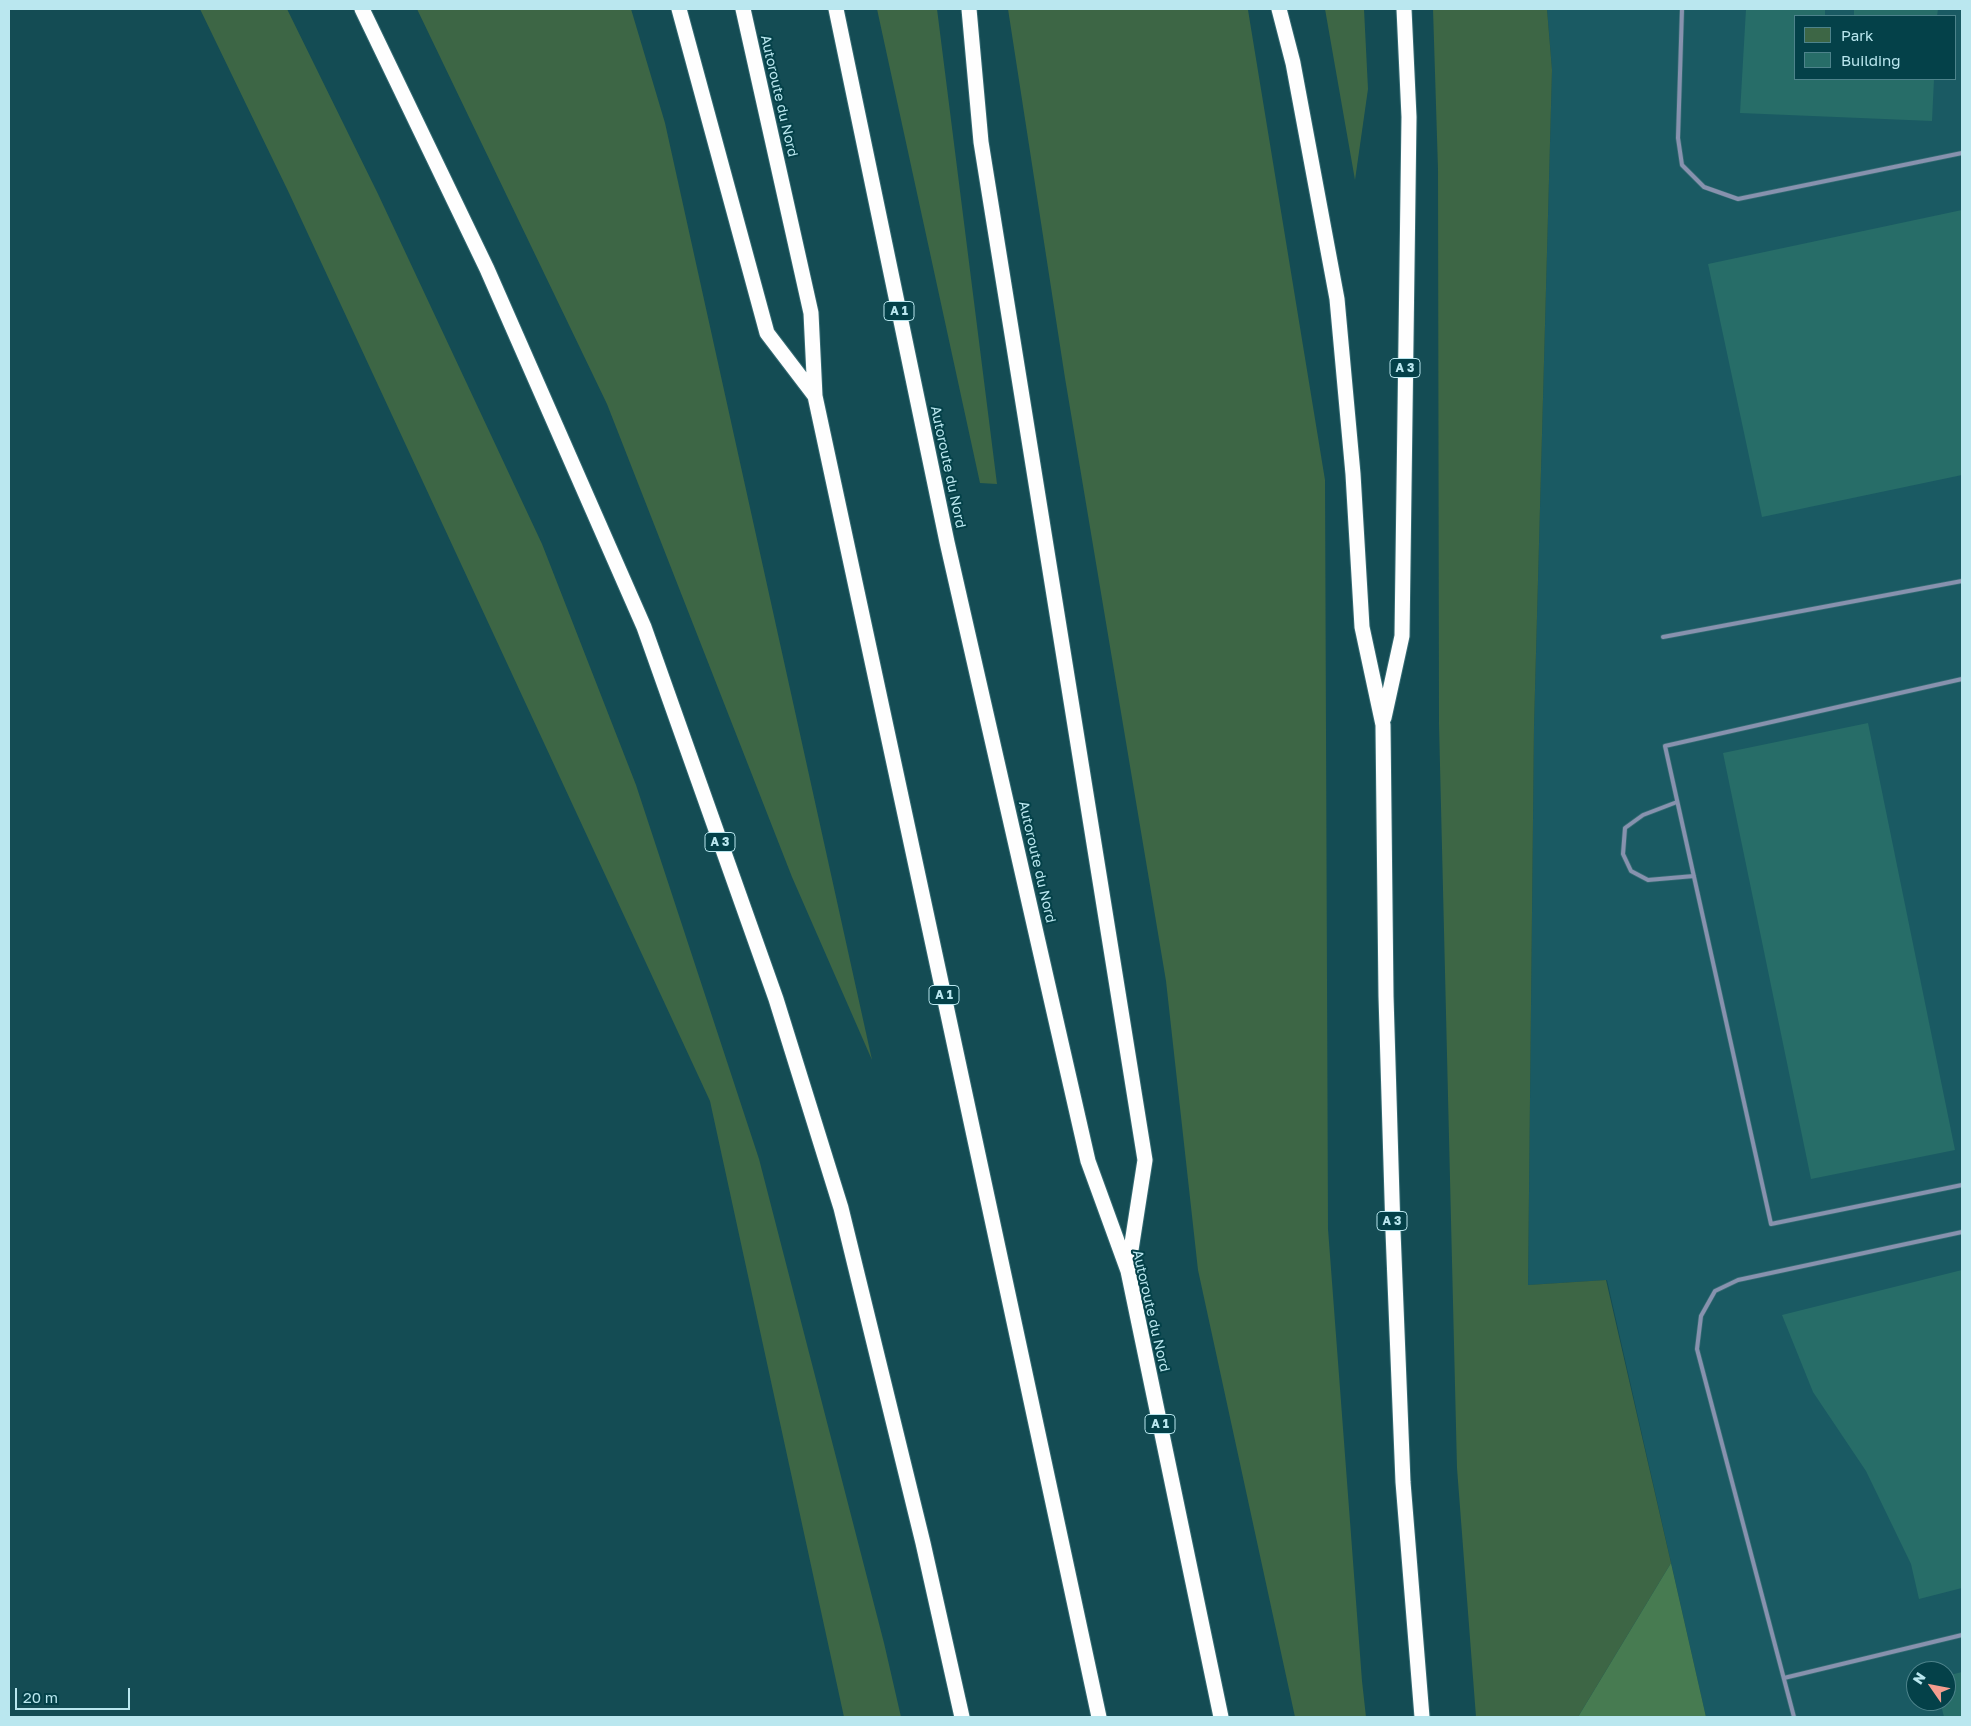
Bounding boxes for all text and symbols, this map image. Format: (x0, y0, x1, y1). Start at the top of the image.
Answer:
legend (1794, 15, 1956, 80)
text: Park (1841, 26, 1873, 44)
street label: Autoroute du Nord (757, 33, 801, 159)
text: Building (1841, 51, 1901, 69)
road number: A 1 (884, 302, 914, 321)
road number: A 3 (1390, 358, 1420, 378)
street label: Autoroute du Nord (927, 404, 969, 530)
street label: Autoroute du Nord (1015, 799, 1059, 925)
road number: A 3 (705, 832, 735, 852)
road number: A 1 (929, 986, 959, 1004)
road number: A 3 (1377, 1212, 1407, 1230)
street label: Autoroute du Nord (1129, 1248, 1173, 1374)
road number: A 1 (1145, 1415, 1175, 1434)
north arrow (1906, 1661, 1956, 1711)
text: N (1909, 1669, 1929, 1687)
scale bar (18, 1678, 132, 1710)
text: 20 m (23, 1688, 58, 1706)

